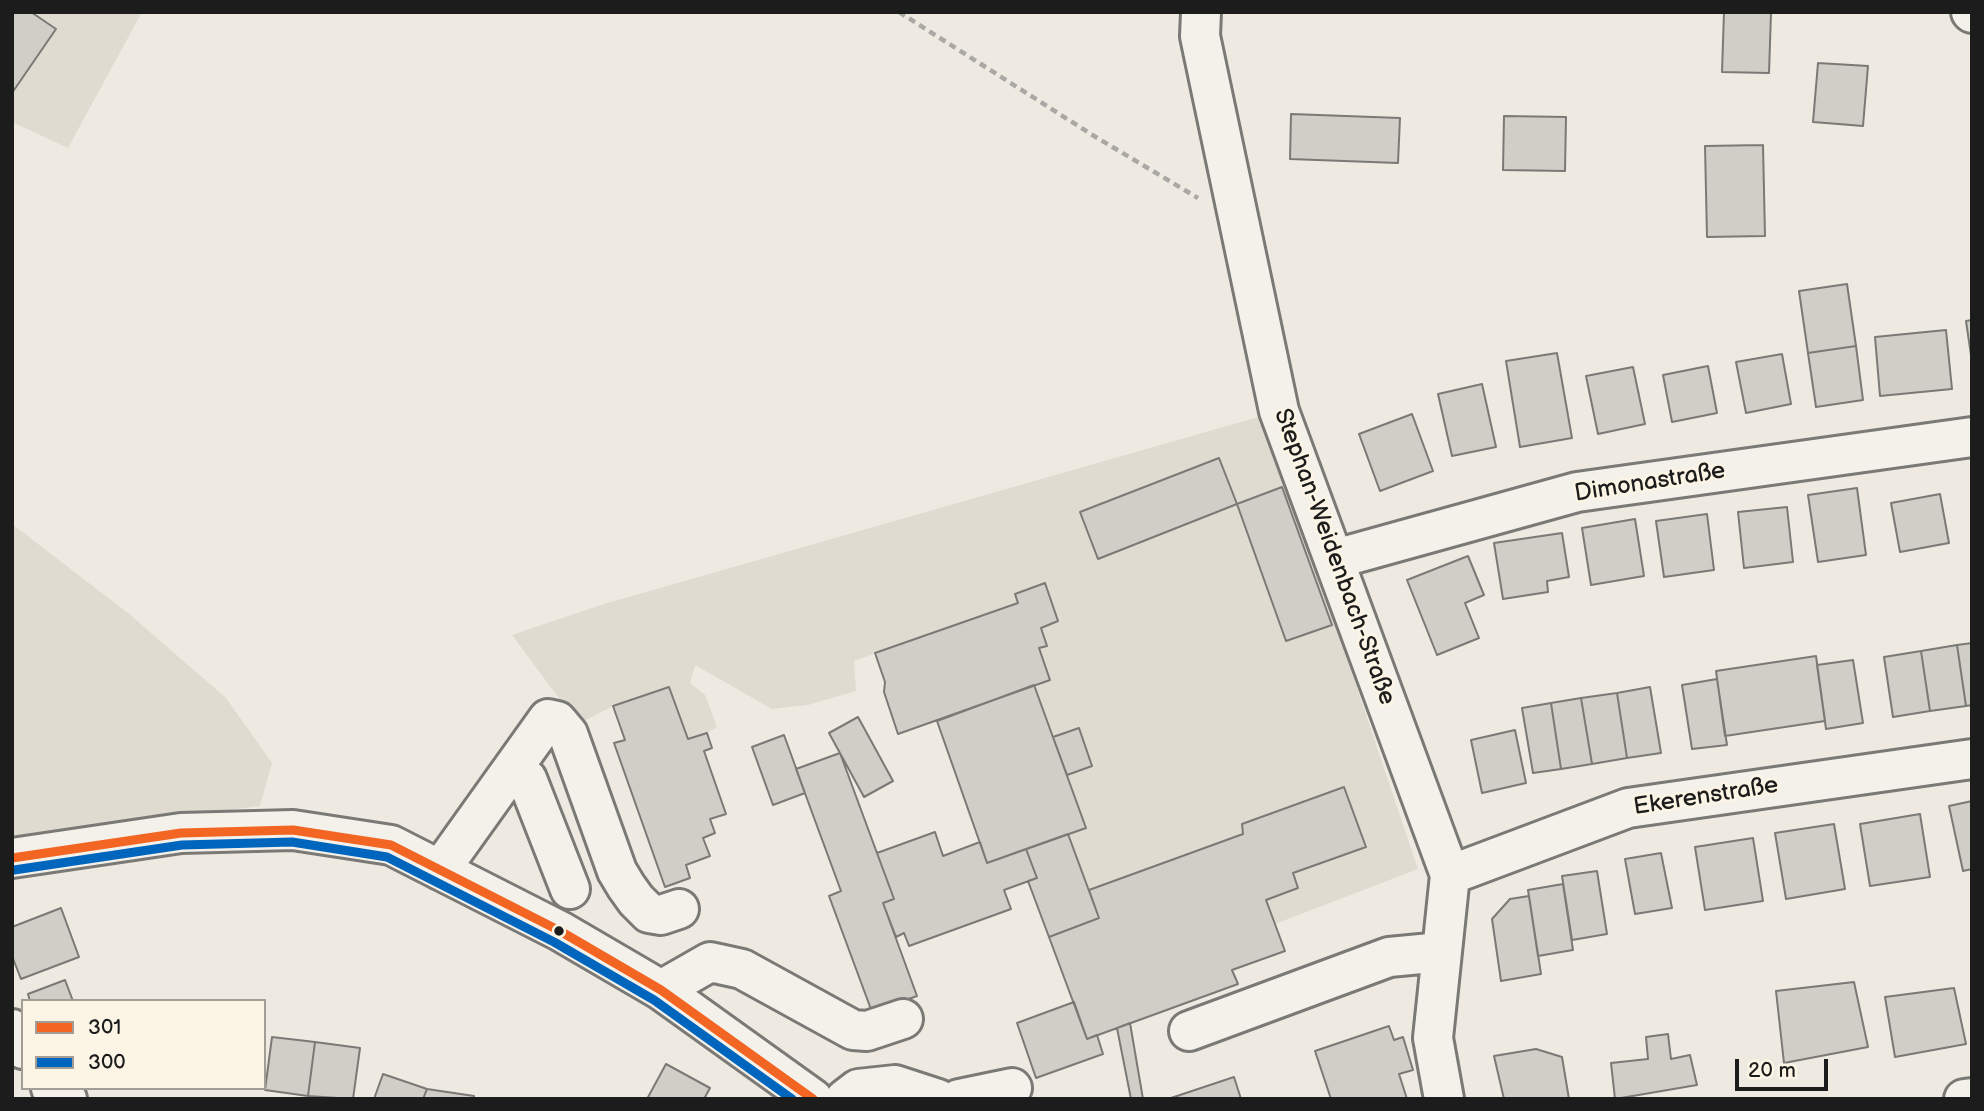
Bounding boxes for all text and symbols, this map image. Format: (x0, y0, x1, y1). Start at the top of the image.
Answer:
street label: Stephan-Weidenbach-Straße (1267, 405, 1401, 709)
street label: Dimonastraße (1573, 457, 1727, 509)
street label: Ekerenstraße (1632, 771, 1780, 823)
unlabelled marker (552, 924, 566, 938)
legend (21, 999, 266, 1090)
text: 301 (88, 1015, 121, 1040)
scale bar (1739, 1044, 1832, 1088)
text: 300 (88, 1050, 126, 1075)
text: 20 m (1748, 1058, 1796, 1083)

